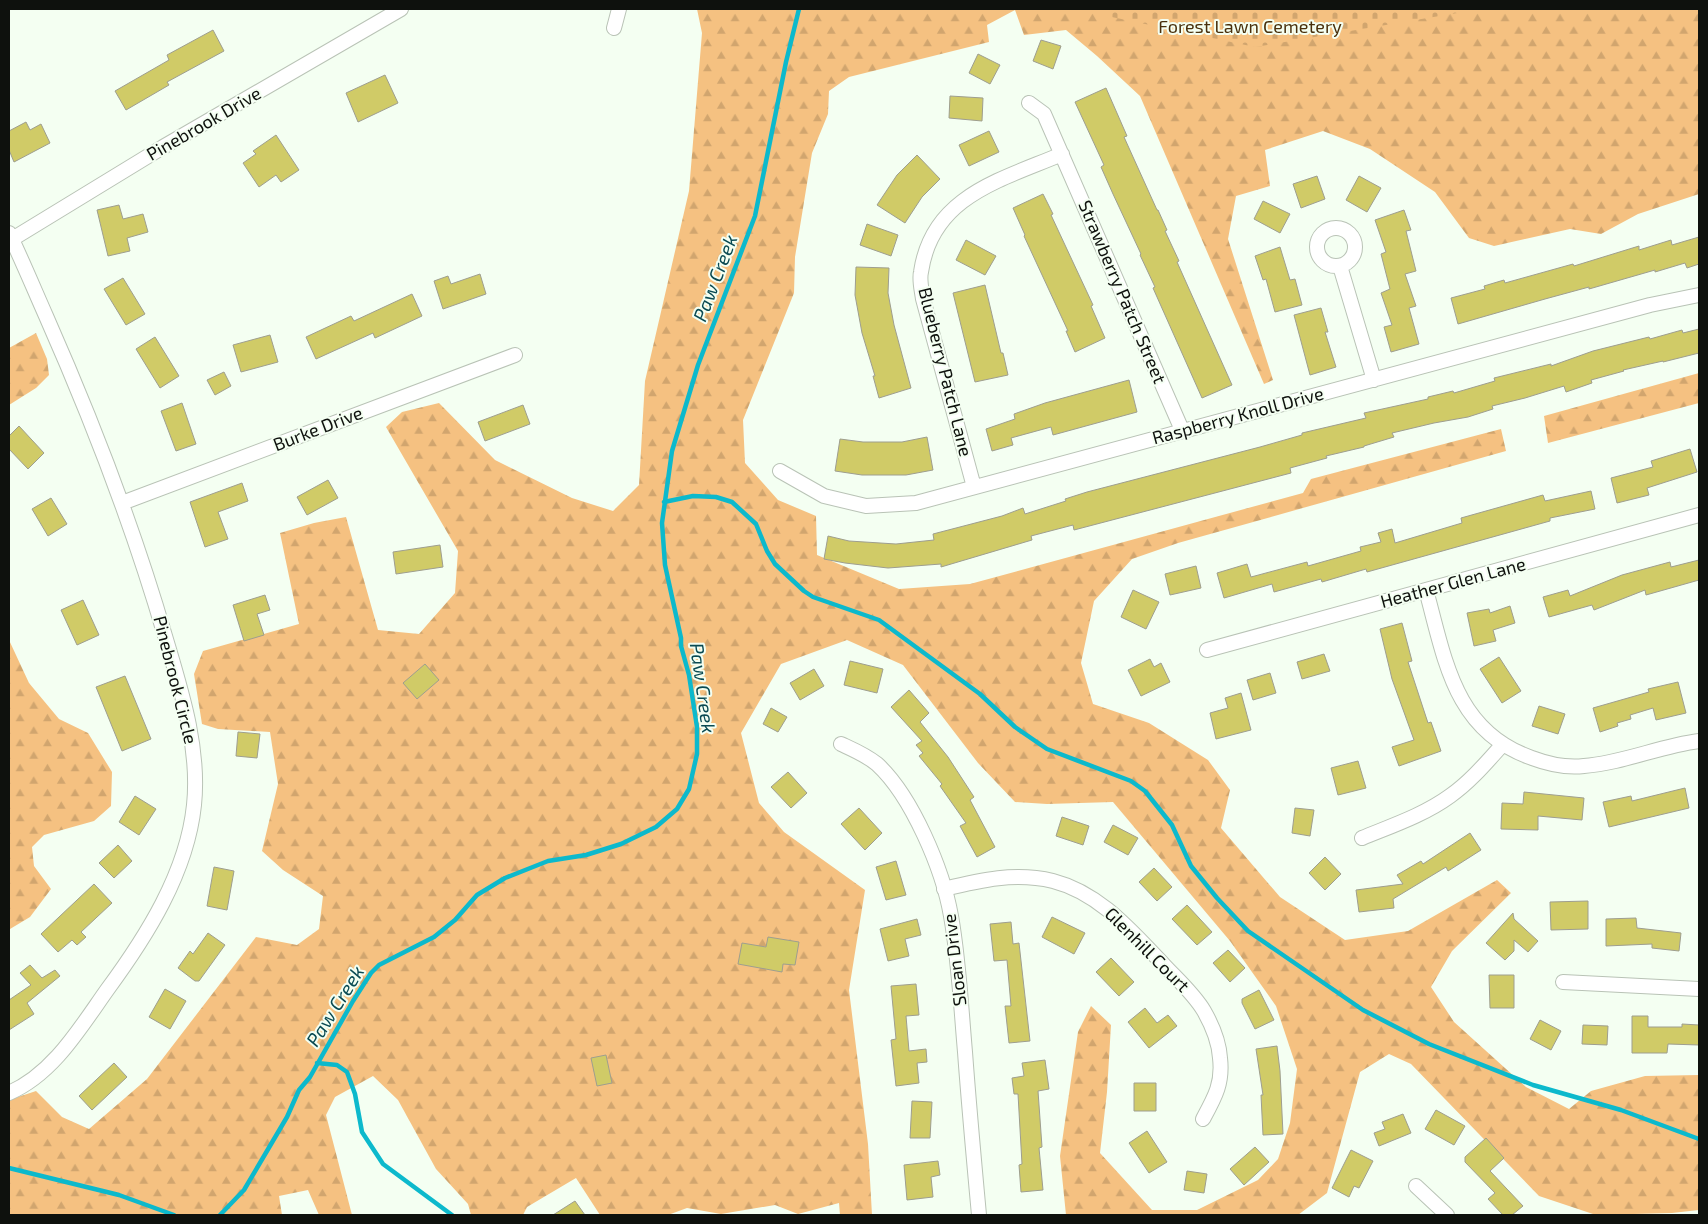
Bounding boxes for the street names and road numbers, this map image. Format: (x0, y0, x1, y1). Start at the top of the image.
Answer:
street label: Pinebrook Drive (142, 81, 265, 165)
street label: Strawberry Patch Street (1074, 197, 1172, 387)
street label: Blueberry Patch Lane (914, 285, 978, 459)
street label: Raspberry Knoll Drive (1150, 382, 1326, 448)
street label: Burke Drive (270, 401, 365, 455)
street label: Heather Glen Lane (1378, 552, 1528, 612)
street label: Pinebrook Circle (149, 613, 203, 746)
street label: Glenhill Court (1101, 902, 1195, 996)
street label: Sloan Drive (937, 913, 971, 1007)

